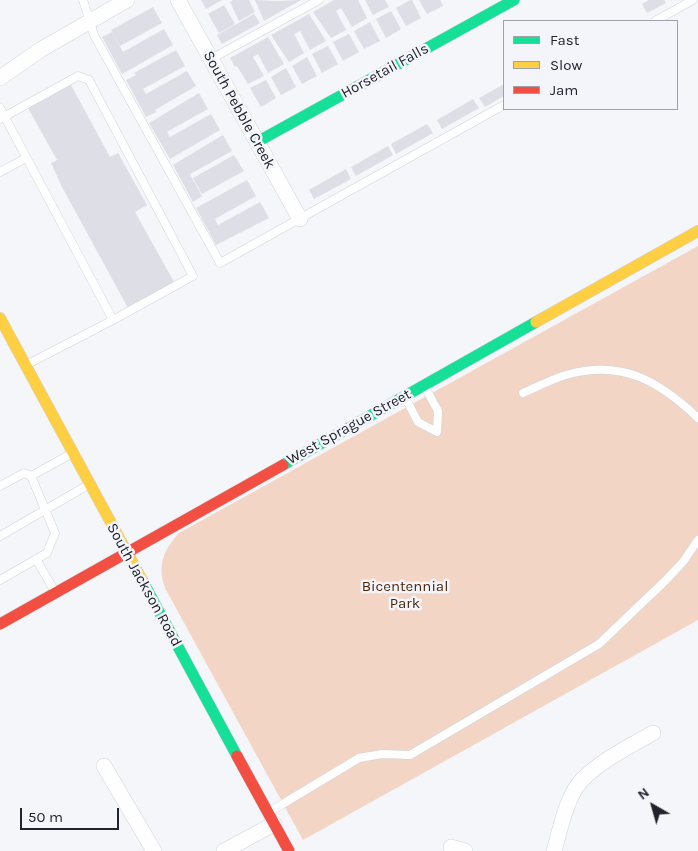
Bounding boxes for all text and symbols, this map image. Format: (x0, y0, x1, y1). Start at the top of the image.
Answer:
legend (503, 20, 678, 110)
text: Fast (550, 31, 579, 49)
street label: Horsetail Falls (338, 40, 432, 102)
street label: South Pebble Creek (199, 48, 279, 172)
text: Slow (550, 56, 582, 74)
text: Jam (550, 81, 578, 99)
street label: West Sprague Street (284, 385, 414, 469)
street label: South Jackson Road (103, 520, 185, 650)
park label: Bicentennial Park (362, 578, 448, 613)
north arrow (628, 781, 678, 831)
text: N (634, 784, 653, 804)
scale bar (22, 798, 121, 830)
text: 50 m (28, 808, 63, 826)

